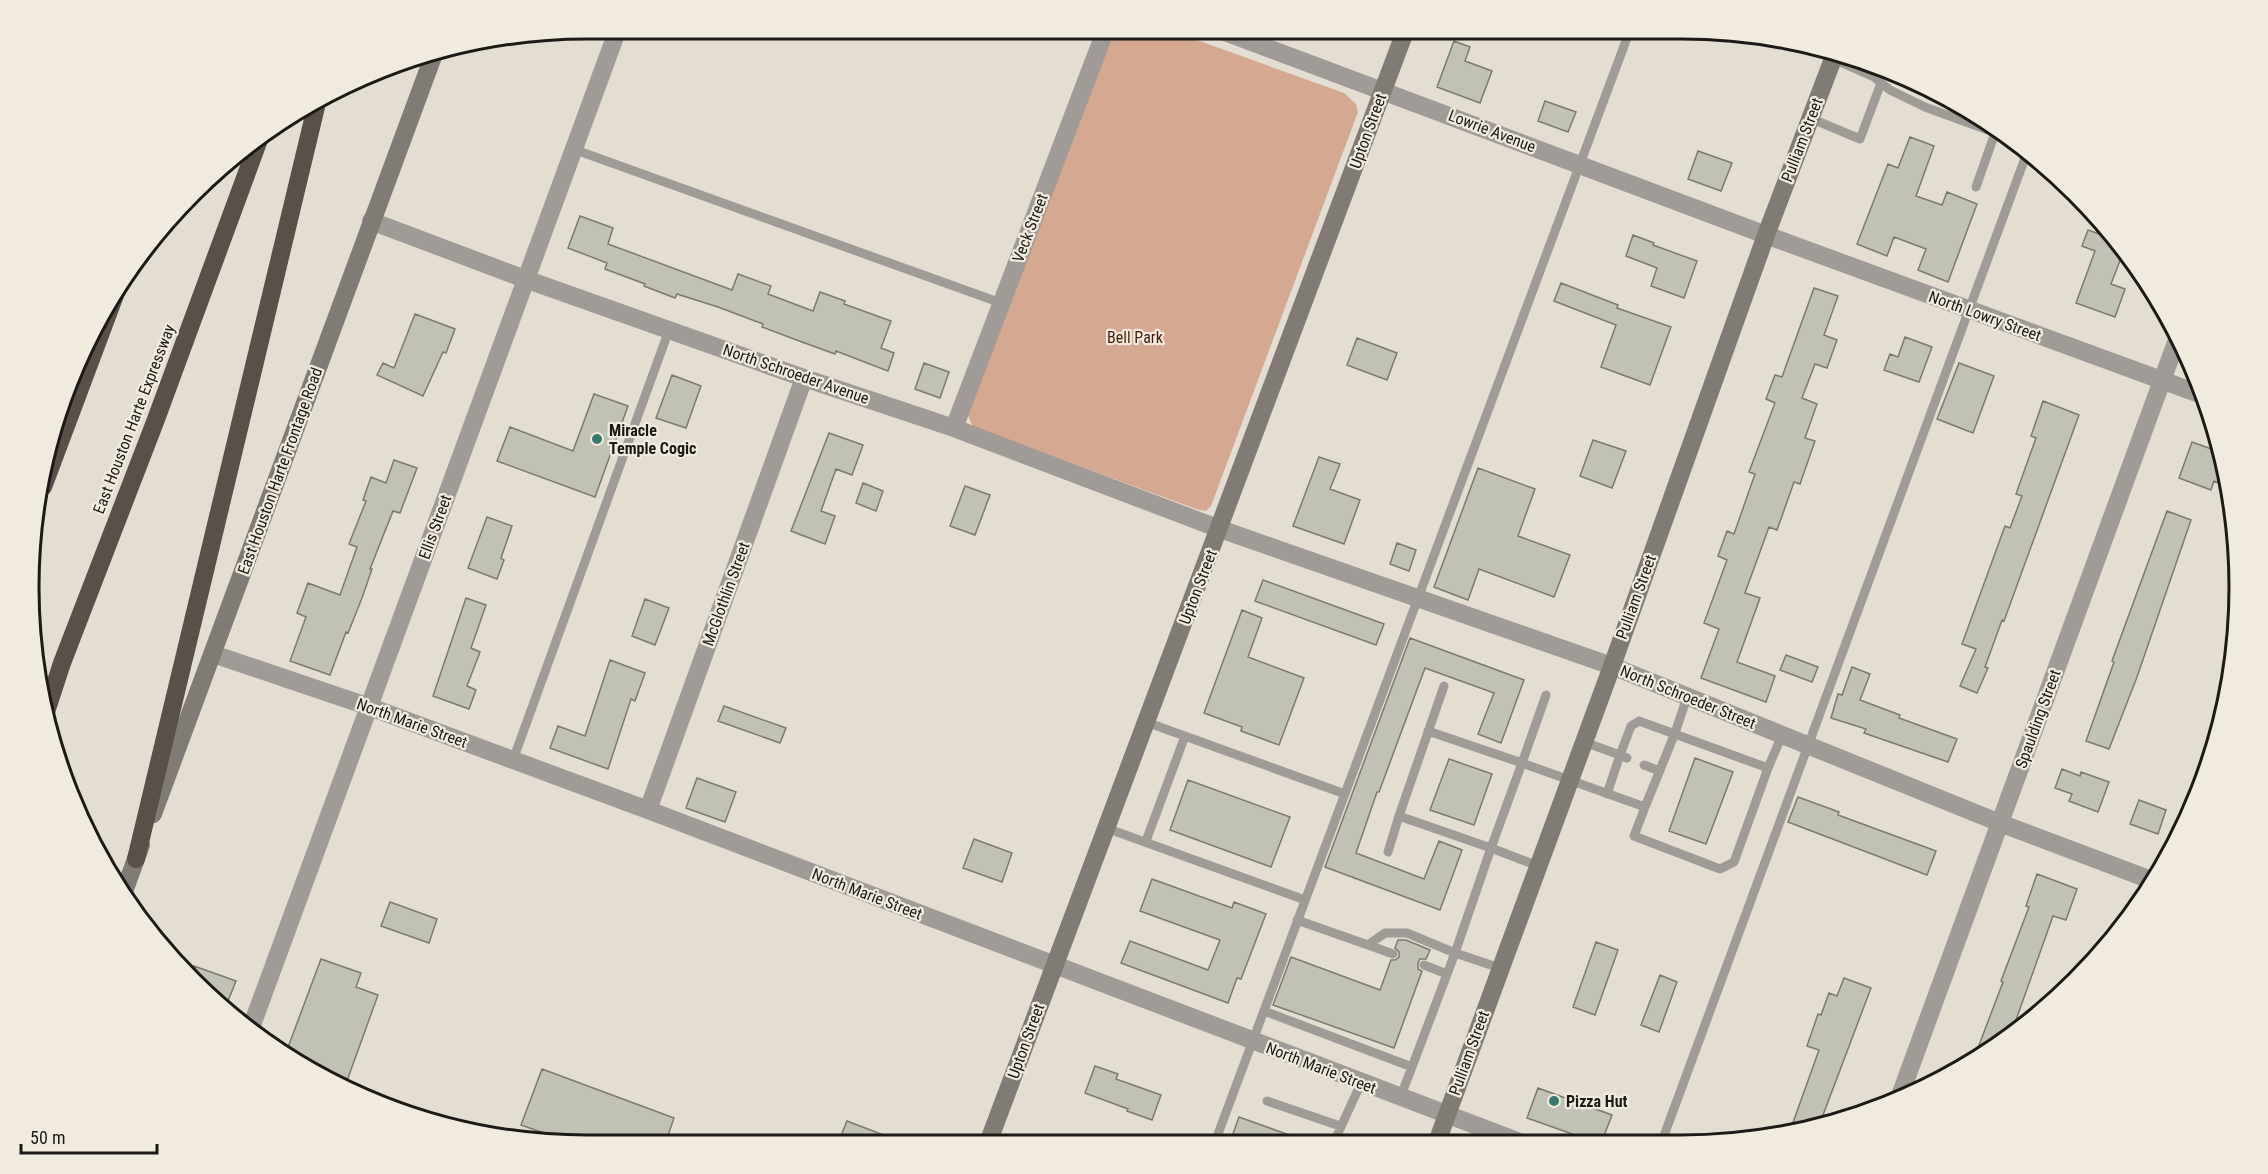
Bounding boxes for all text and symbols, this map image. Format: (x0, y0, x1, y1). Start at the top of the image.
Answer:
street label: Upton Street (1346, 91, 1390, 171)
street label: Pulliam Street (1777, 95, 1827, 185)
street label: Lowrie Avenue (1446, 106, 1538, 156)
street label: Veck Street (1008, 191, 1052, 265)
street label: North Lowry Street (1926, 287, 2044, 345)
street label: East Houston Harte Expressway (89, 321, 179, 516)
park label: Bell Park (1107, 328, 1164, 347)
street label: North Schroeder Avenue (721, 340, 871, 408)
street label: East Houston Harte Frontage Road (234, 365, 326, 577)
place label: Miracle Temple Cogic (609, 421, 696, 458)
marker: Miracle Temple Cogic (590, 432, 604, 446)
street label: Ellis Street (415, 492, 456, 562)
street label: McGlothlin Street (698, 539, 754, 649)
street label: Upton Street (1175, 547, 1221, 627)
street label: Pulliam Street (1612, 552, 1660, 642)
street label: North Schroeder Street (1617, 661, 1759, 733)
street label: Spaulding Street (2011, 667, 2065, 771)
street label: North Marie Street (354, 694, 470, 752)
street label: North Marie Street (809, 864, 925, 924)
street label: Upton Street (1004, 1001, 1048, 1081)
street label: Pulliam Street (1445, 1008, 1493, 1098)
street label: North Marie Street (1263, 1038, 1379, 1098)
place label: Pizza Hut (1566, 1092, 1628, 1111)
marker: Pizza Hut (1547, 1094, 1561, 1108)
scale bar (21, 1117, 158, 1155)
text: 50 m (30, 1127, 65, 1148)

